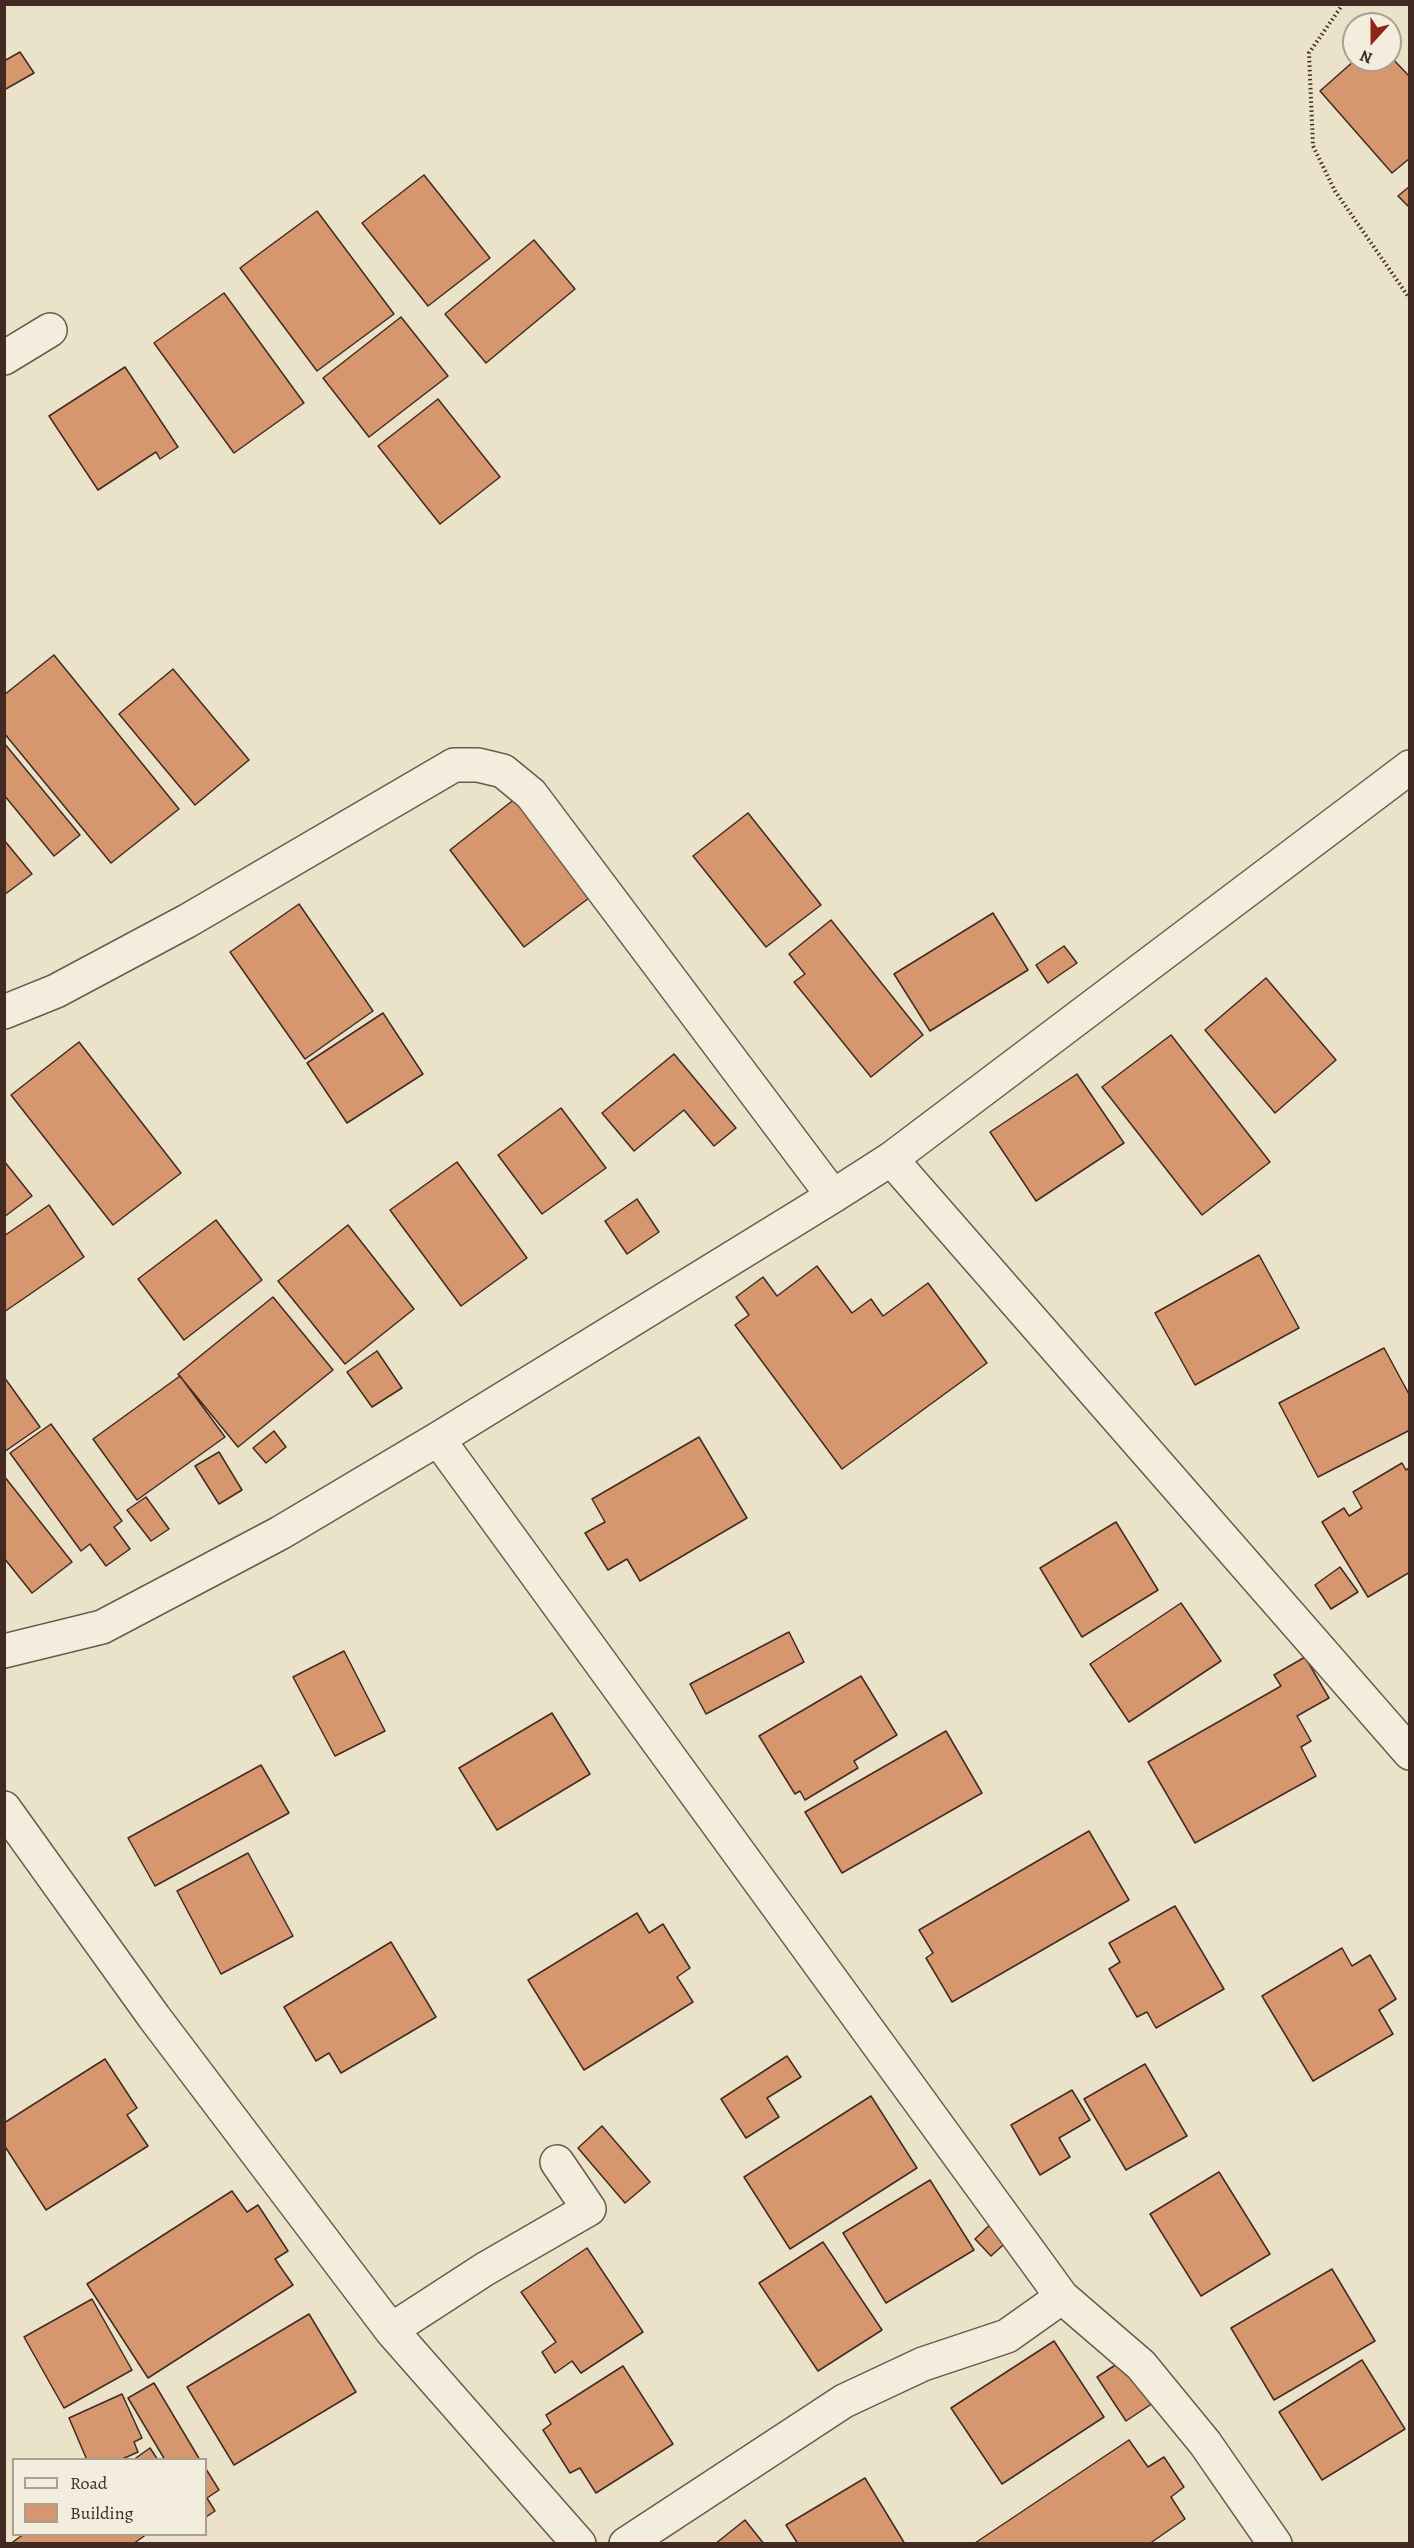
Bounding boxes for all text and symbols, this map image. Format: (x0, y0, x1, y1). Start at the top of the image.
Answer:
north arrow (1342, 12, 1402, 72)
text: N (1357, 45, 1376, 69)
legend (12, 2458, 207, 2536)
text: Road (70, 2471, 107, 2495)
text: Building (70, 2501, 134, 2525)

